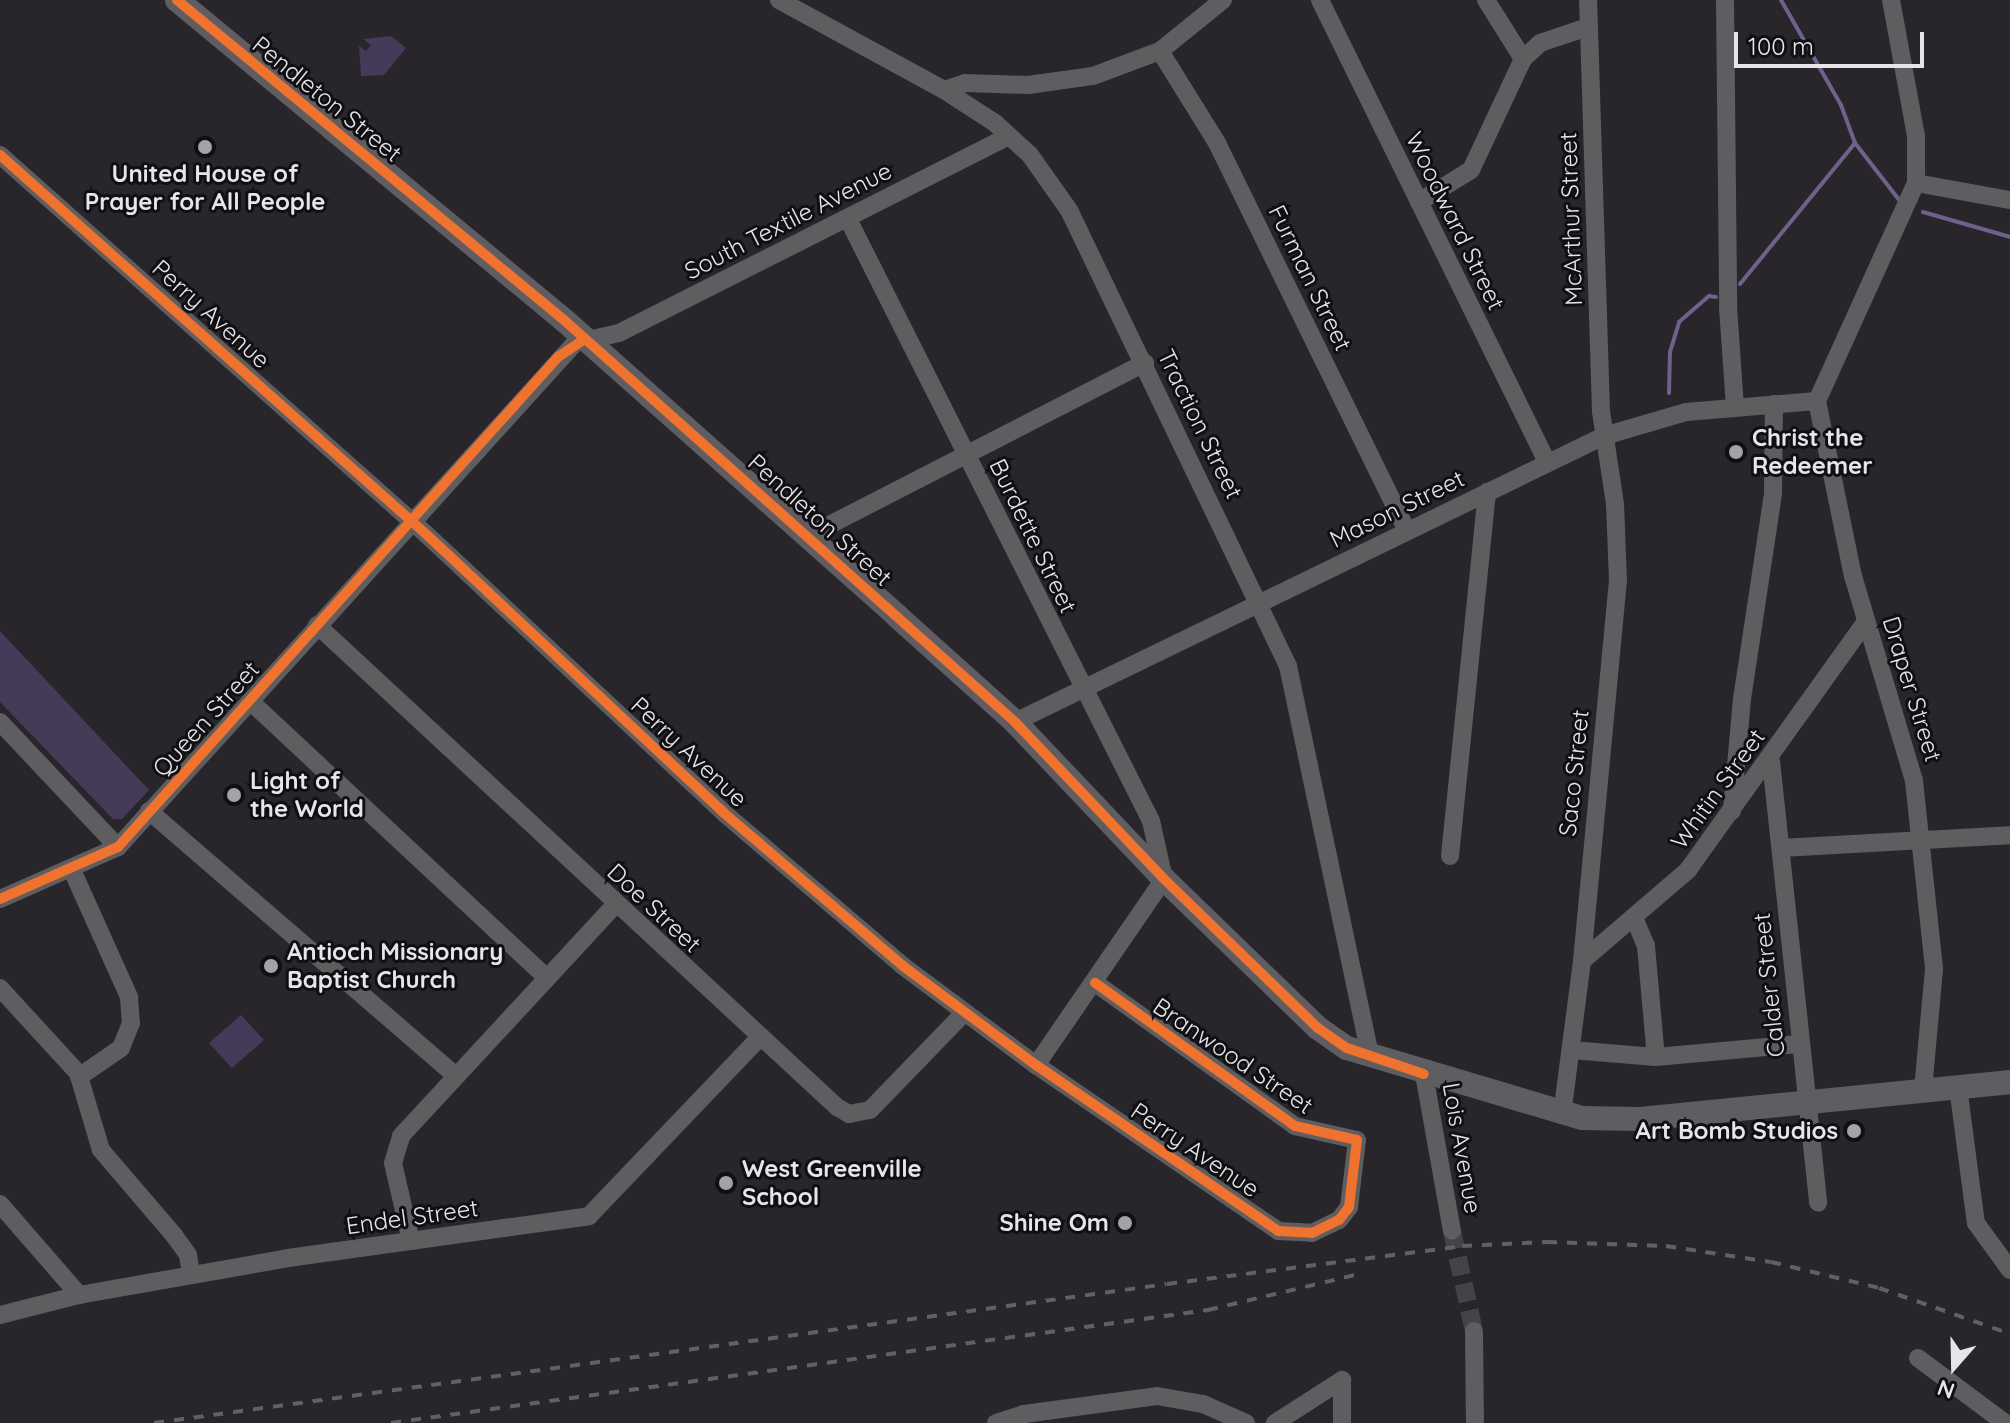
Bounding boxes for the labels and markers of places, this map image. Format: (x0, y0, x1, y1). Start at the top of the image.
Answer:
marker: United House of Prayer for All People (196, 138, 214, 156)
place label: United House of Prayer for All People (85, 160, 325, 216)
place label: Christ the Redeemer (1752, 424, 1873, 480)
marker: Christ the Redeemer (1727, 443, 1745, 461)
place label: Light of the World (250, 767, 364, 823)
marker: Light of the World (225, 786, 243, 804)
place label: Antioch Missionary Baptist Church (287, 938, 503, 994)
marker: Antioch Missionary Baptist Church (262, 957, 280, 975)
place label: Art Bomb Studios (1636, 1117, 1838, 1145)
marker: Art Bomb Studios (1845, 1122, 1863, 1140)
place label: West Greenville School (742, 1155, 922, 1211)
marker: West Greenville School (717, 1174, 735, 1192)
place label: Shine Om (999, 1209, 1109, 1237)
marker: Shine Om (1116, 1214, 1134, 1232)

